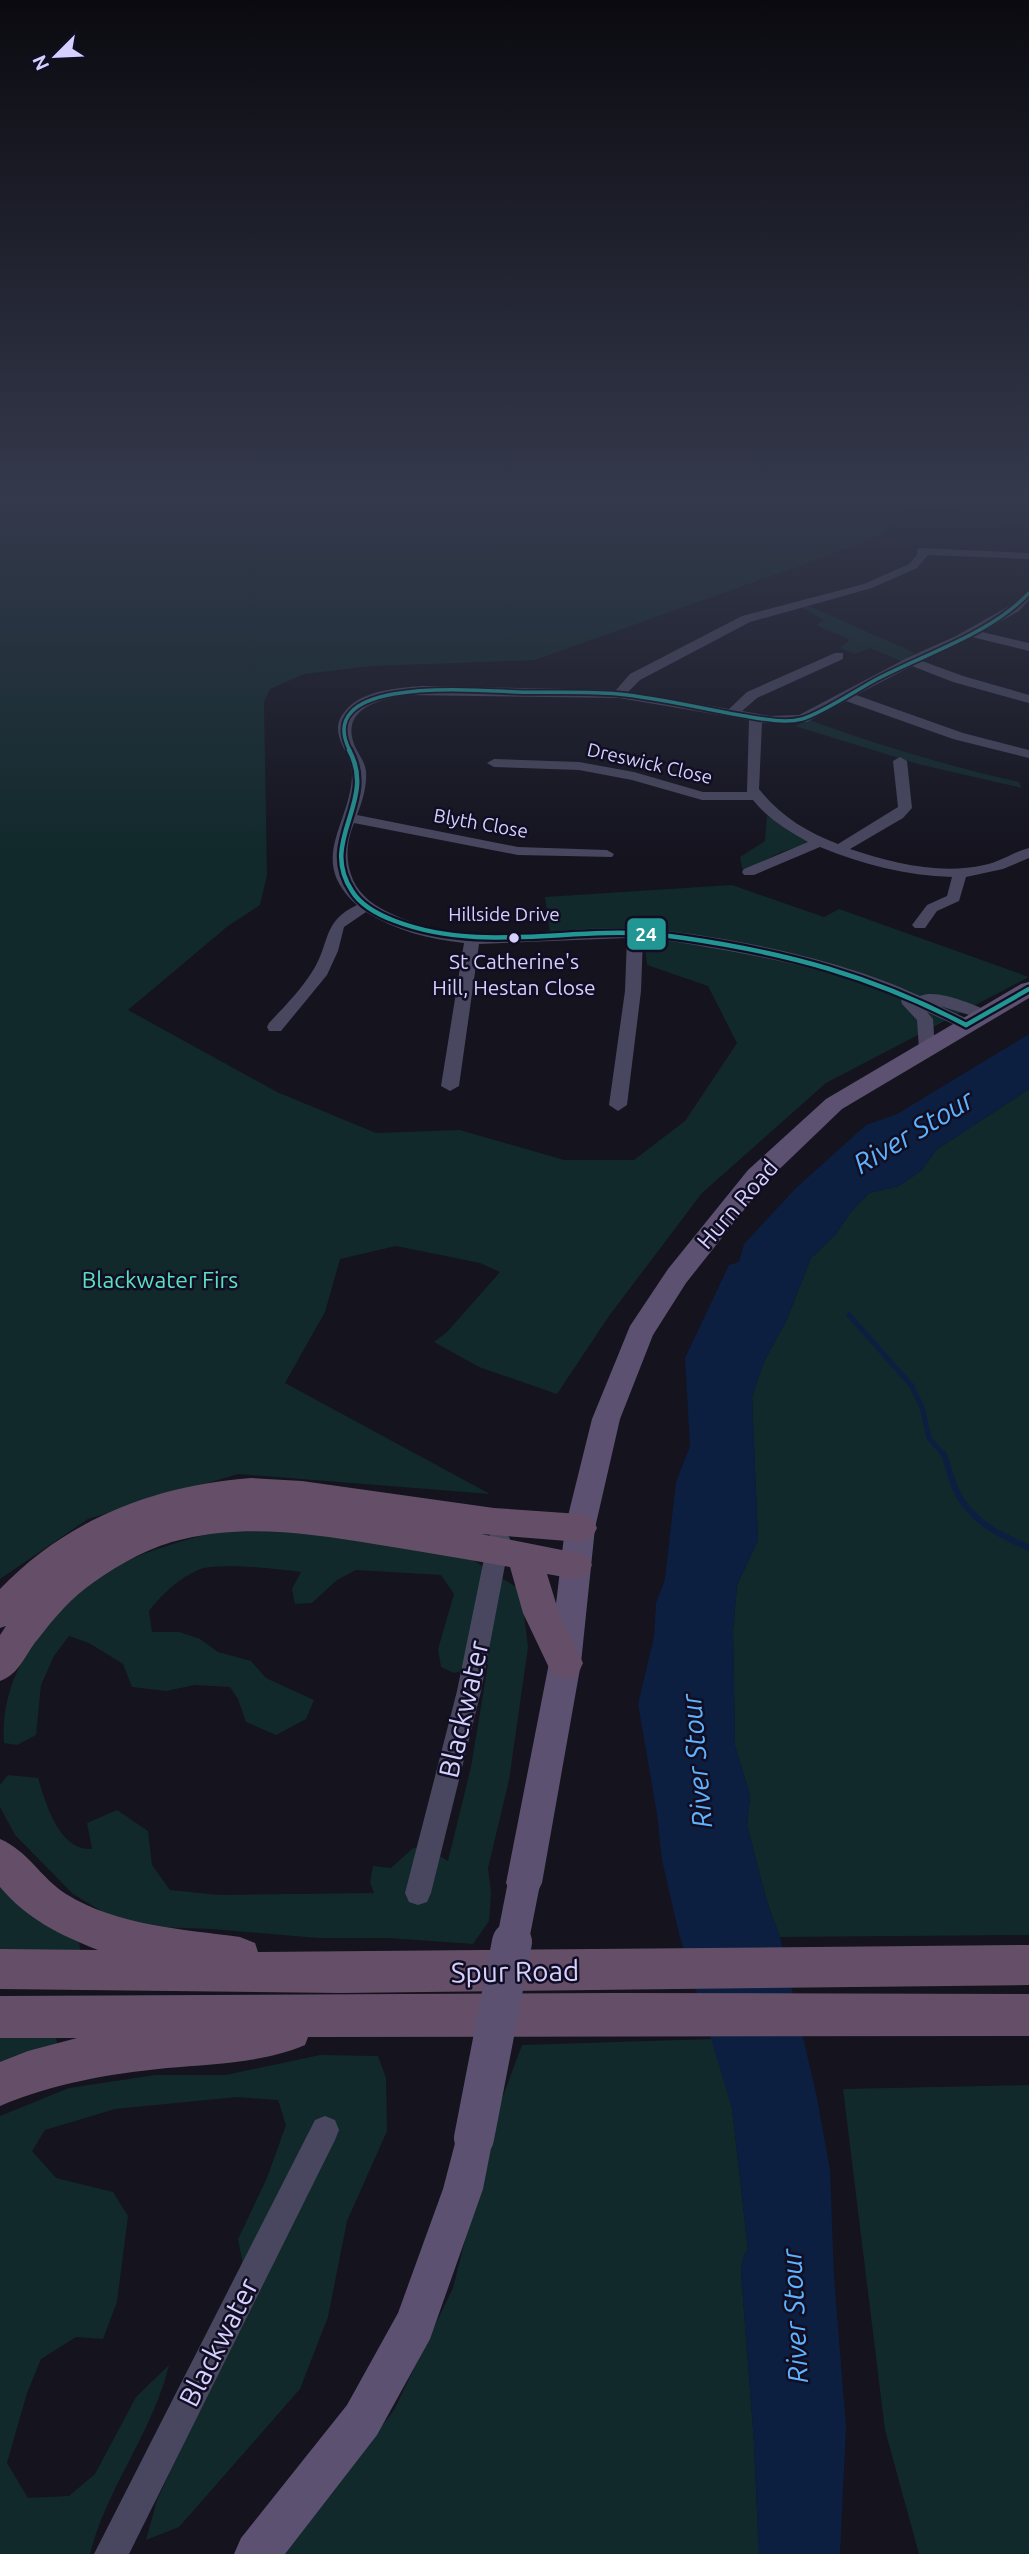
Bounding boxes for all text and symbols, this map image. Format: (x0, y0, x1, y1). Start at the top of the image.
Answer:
north arrow (21, 21, 91, 91)
text: N (28, 52, 53, 74)
street label: Dreswick Close (585, 738, 715, 788)
street label: Blyth Close (432, 804, 530, 842)
street label: Hillside Drive (448, 903, 560, 925)
line badge: 24 (626, 917, 667, 951)
text: 24 (635, 923, 657, 945)
marker: St Catherine's Hill, Hestan Close (507, 931, 521, 945)
place label: St Catherine's Hill, Hestan Close (432, 949, 596, 999)
water label: River Stour (847, 1082, 980, 1179)
street label: Hurn Road (692, 1155, 782, 1253)
park label: Blackwater Firs (82, 1267, 238, 1292)
street label: Blackwater (432, 1637, 494, 1781)
water label: River Stour (675, 1691, 717, 1829)
street label: Spur Road (450, 1954, 580, 1988)
water label: River Stour (775, 2247, 813, 2384)
street label: Blackwater (172, 2272, 264, 2411)

